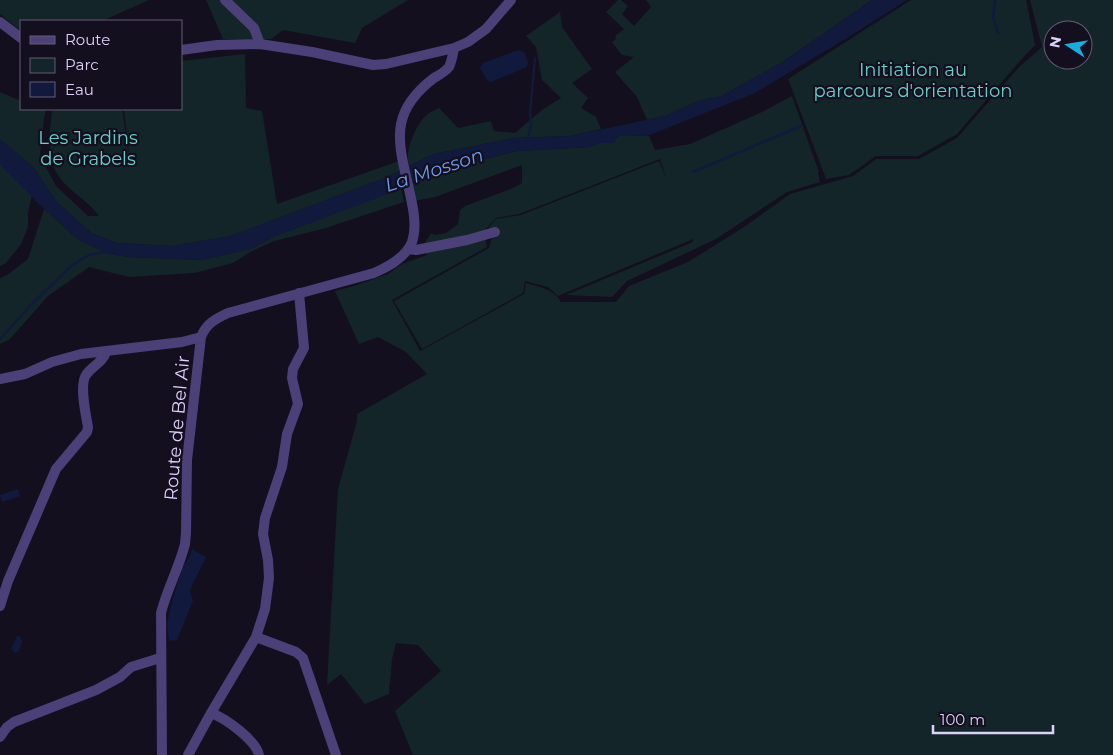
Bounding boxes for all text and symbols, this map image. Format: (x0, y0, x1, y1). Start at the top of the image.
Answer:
legend (20, 20, 182, 110)
north arrow (1043, 20, 1093, 70)
text: Route (65, 30, 110, 49)
text: N (1045, 35, 1065, 50)
text: Parc (65, 55, 99, 74)
park label: Initiation au parcours d'orientation (814, 59, 1012, 102)
text: Eau (65, 80, 94, 99)
park label: Les Jardins de Grabels (38, 127, 138, 170)
water label: La Mosson (382, 143, 486, 197)
street label: Route de Bel Air (160, 354, 194, 502)
scale bar (933, 702, 1053, 734)
text: 100 m (940, 710, 985, 729)

